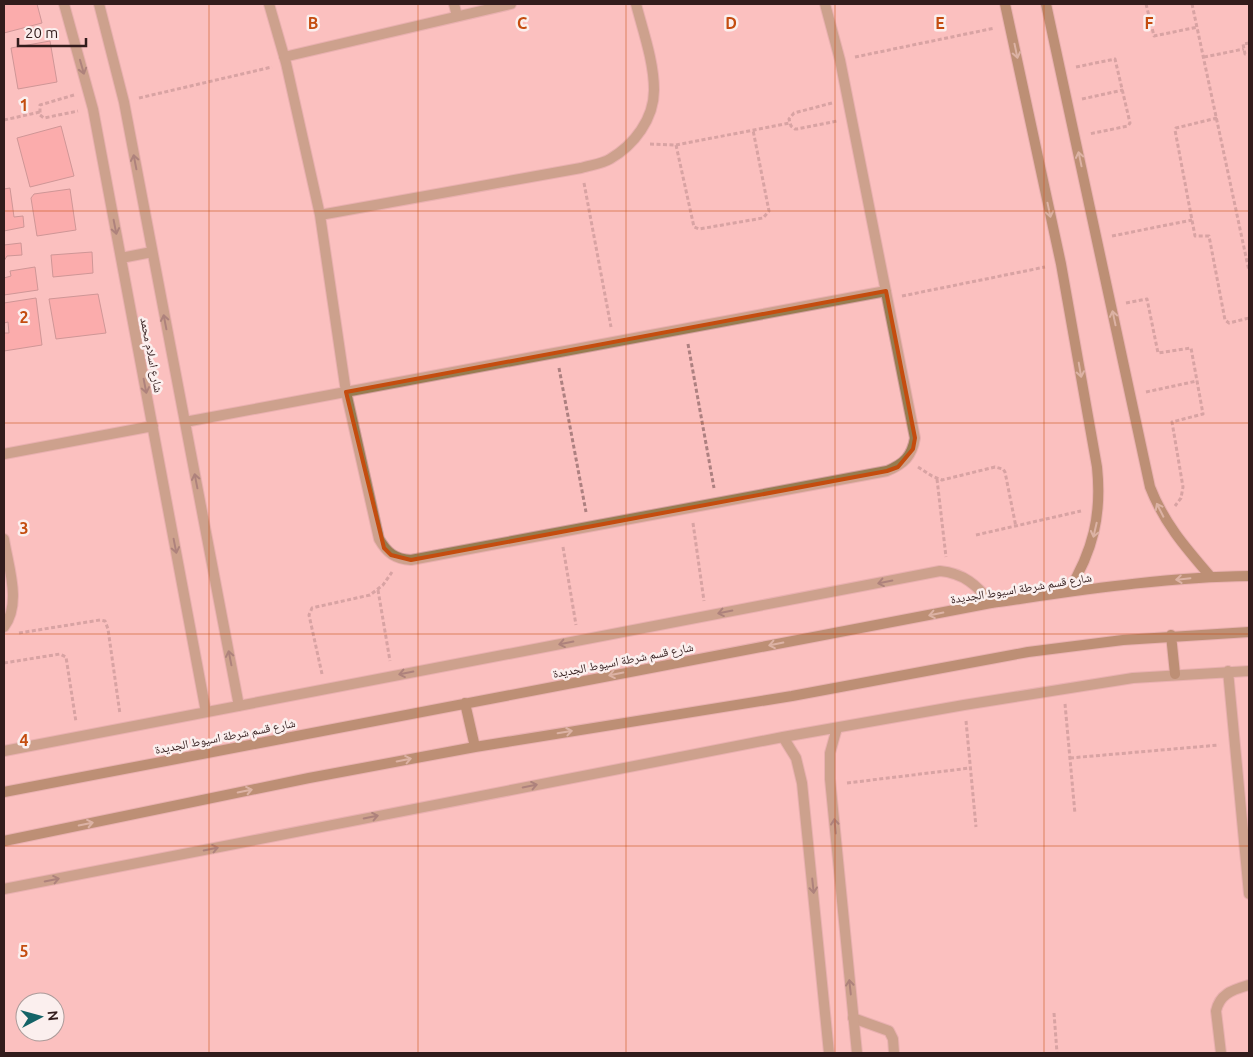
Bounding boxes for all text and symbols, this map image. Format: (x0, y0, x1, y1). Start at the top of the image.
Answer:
text: B (308, 14, 318, 32)
text: C (517, 14, 527, 32)
text: D (725, 14, 737, 32)
text: E (935, 14, 945, 32)
text: F (1145, 14, 1154, 32)
scale bar (18, 15, 85, 47)
text: 20 m (25, 24, 58, 41)
one-way arrow (1012, 43, 1021, 59)
one-way arrow (78, 59, 88, 75)
text: 1 (19, 96, 29, 114)
one-way arrow (1075, 152, 1084, 168)
one-way arrow (130, 155, 140, 171)
one-way arrow (1045, 202, 1055, 218)
one-way arrow (111, 218, 120, 234)
text: 2 (19, 308, 29, 326)
one-way arrow (1109, 311, 1118, 327)
one-way arrow (160, 314, 170, 330)
street label: شارع اسلام محمد (136, 316, 166, 394)
one-way arrow (1075, 362, 1085, 378)
one-way arrow (141, 378, 151, 394)
one-way arrow (191, 474, 200, 490)
one-way arrow (1155, 502, 1165, 517)
text: 3 (19, 519, 29, 537)
one-way arrow (1090, 522, 1099, 538)
one-way arrow (171, 538, 181, 554)
street label: شارع قسم شرطة اسيوط الجديدة (949, 570, 1093, 608)
one-way arrow (1175, 574, 1191, 584)
one-way arrow (877, 577, 893, 587)
one-way arrow (718, 608, 734, 618)
one-way arrow (928, 609, 944, 619)
one-way arrow (558, 639, 574, 649)
street label: شارع قسم شرطة اسيوط الجديدة (552, 640, 695, 682)
one-way arrow (768, 640, 784, 649)
one-way arrow (224, 651, 234, 667)
one-way arrow (399, 669, 415, 679)
one-way arrow (609, 670, 625, 680)
street label: شارع قسم شرطة اسيوط الجديدة (154, 716, 297, 758)
one-way arrow (556, 727, 572, 737)
text: 4 (19, 731, 29, 749)
one-way arrow (396, 755, 412, 764)
one-way arrow (522, 781, 538, 791)
one-way arrow (237, 786, 253, 795)
one-way arrow (362, 812, 378, 822)
one-way arrow (830, 818, 840, 834)
one-way arrow (77, 819, 93, 828)
one-way arrow (203, 843, 219, 853)
one-way arrow (43, 874, 59, 884)
one-way arrow (808, 878, 817, 894)
text: 5 (19, 942, 29, 960)
one-way arrow (846, 980, 855, 996)
north arrow (15, 992, 65, 1042)
text: N (44, 1010, 61, 1022)

